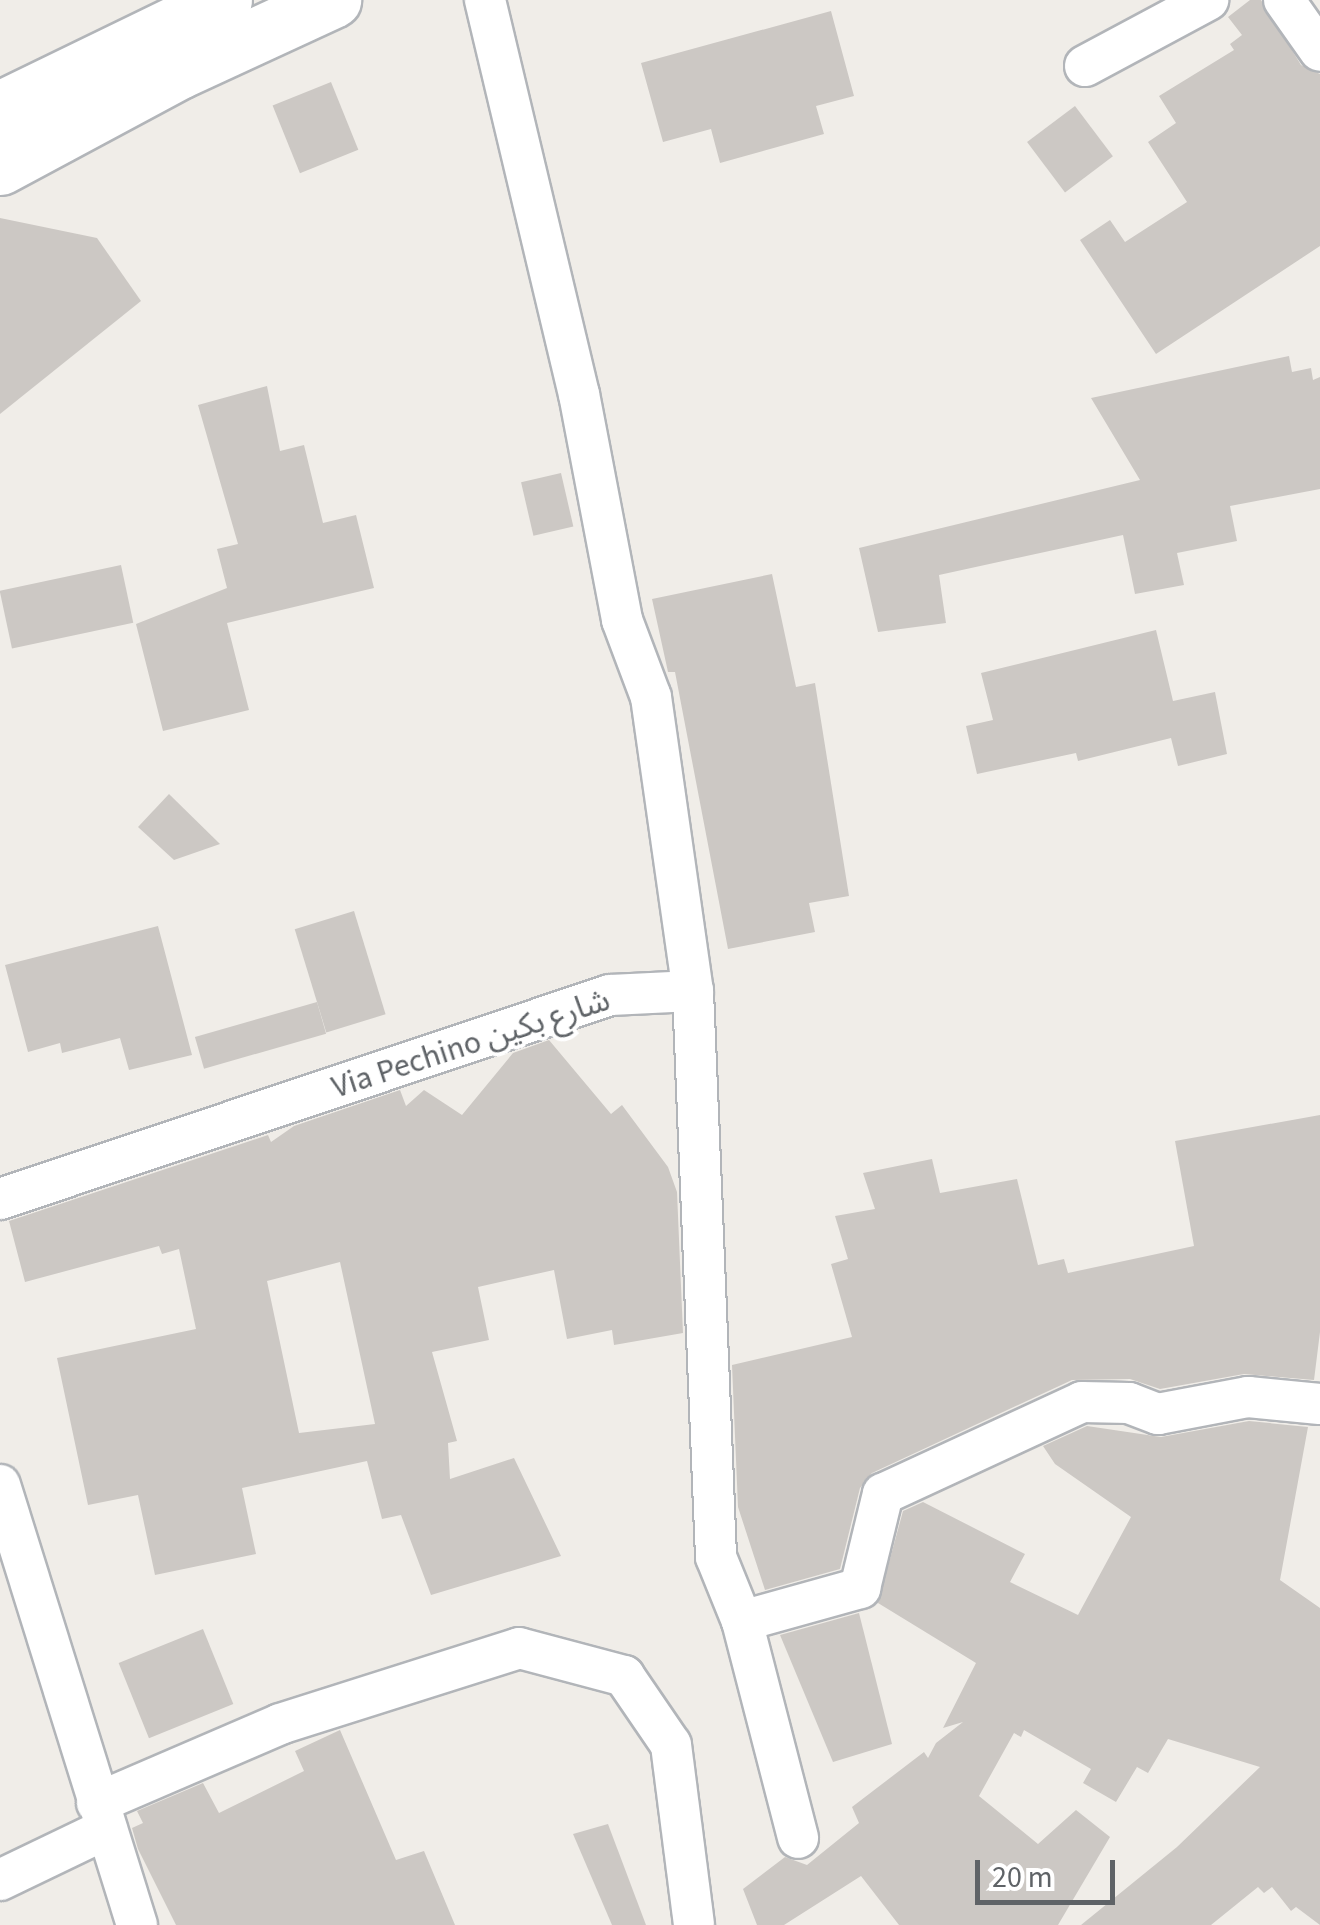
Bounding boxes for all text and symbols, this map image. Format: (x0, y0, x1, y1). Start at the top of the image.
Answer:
street label: Via Pechino شارع بكين (327, 981, 615, 1107)
scale bar (980, 1840, 1120, 1902)
text: 20 m (992, 1856, 1053, 1899)

